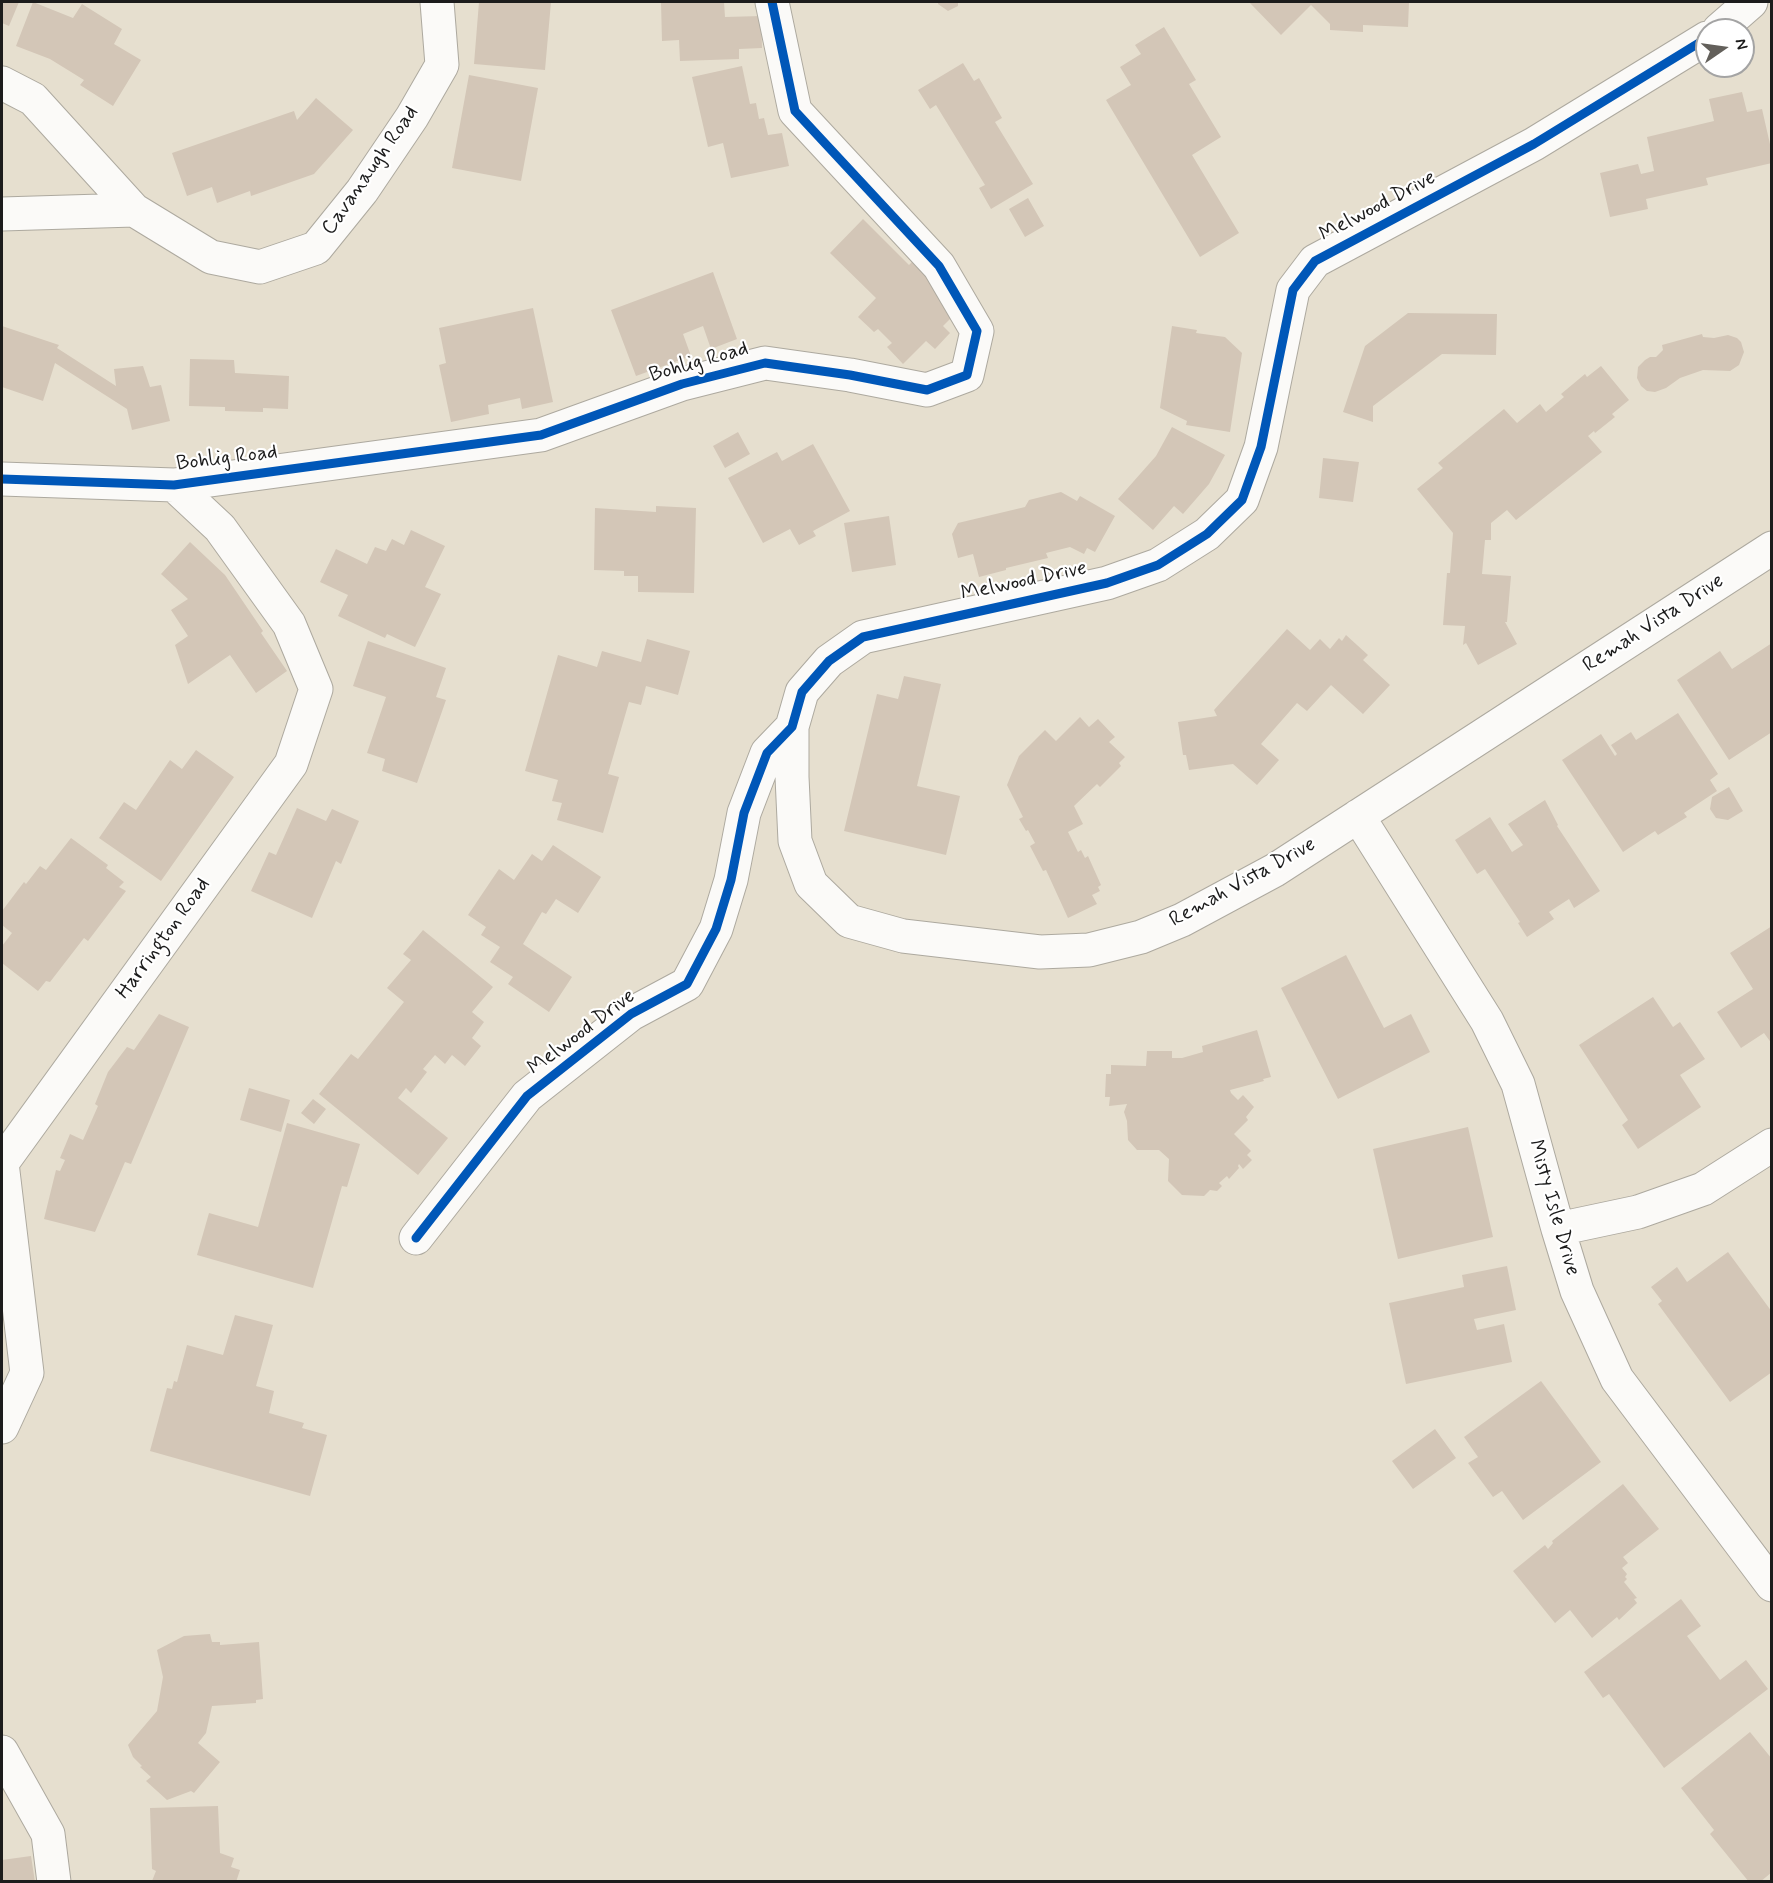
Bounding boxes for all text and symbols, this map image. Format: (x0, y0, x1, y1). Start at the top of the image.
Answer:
north arrow (1695, 18, 1755, 78)
text: N (1730, 37, 1753, 52)
street label: Cavanaugh Road (317, 102, 425, 240)
street label: Melwood Drive (1316, 166, 1440, 248)
street label: Bohlig Road (647, 337, 751, 389)
street label: Bohlig Road (175, 440, 279, 478)
street label: Melwood Drive (959, 556, 1089, 608)
street label: Remah Vista Drive (1579, 569, 1729, 679)
street label: Remah Vista Drive (1166, 832, 1320, 934)
street label: Harrington Road (112, 874, 216, 1004)
street label: Melwood Drive (523, 984, 641, 1082)
street label: Misty Isle Drive (1522, 1137, 1584, 1279)

